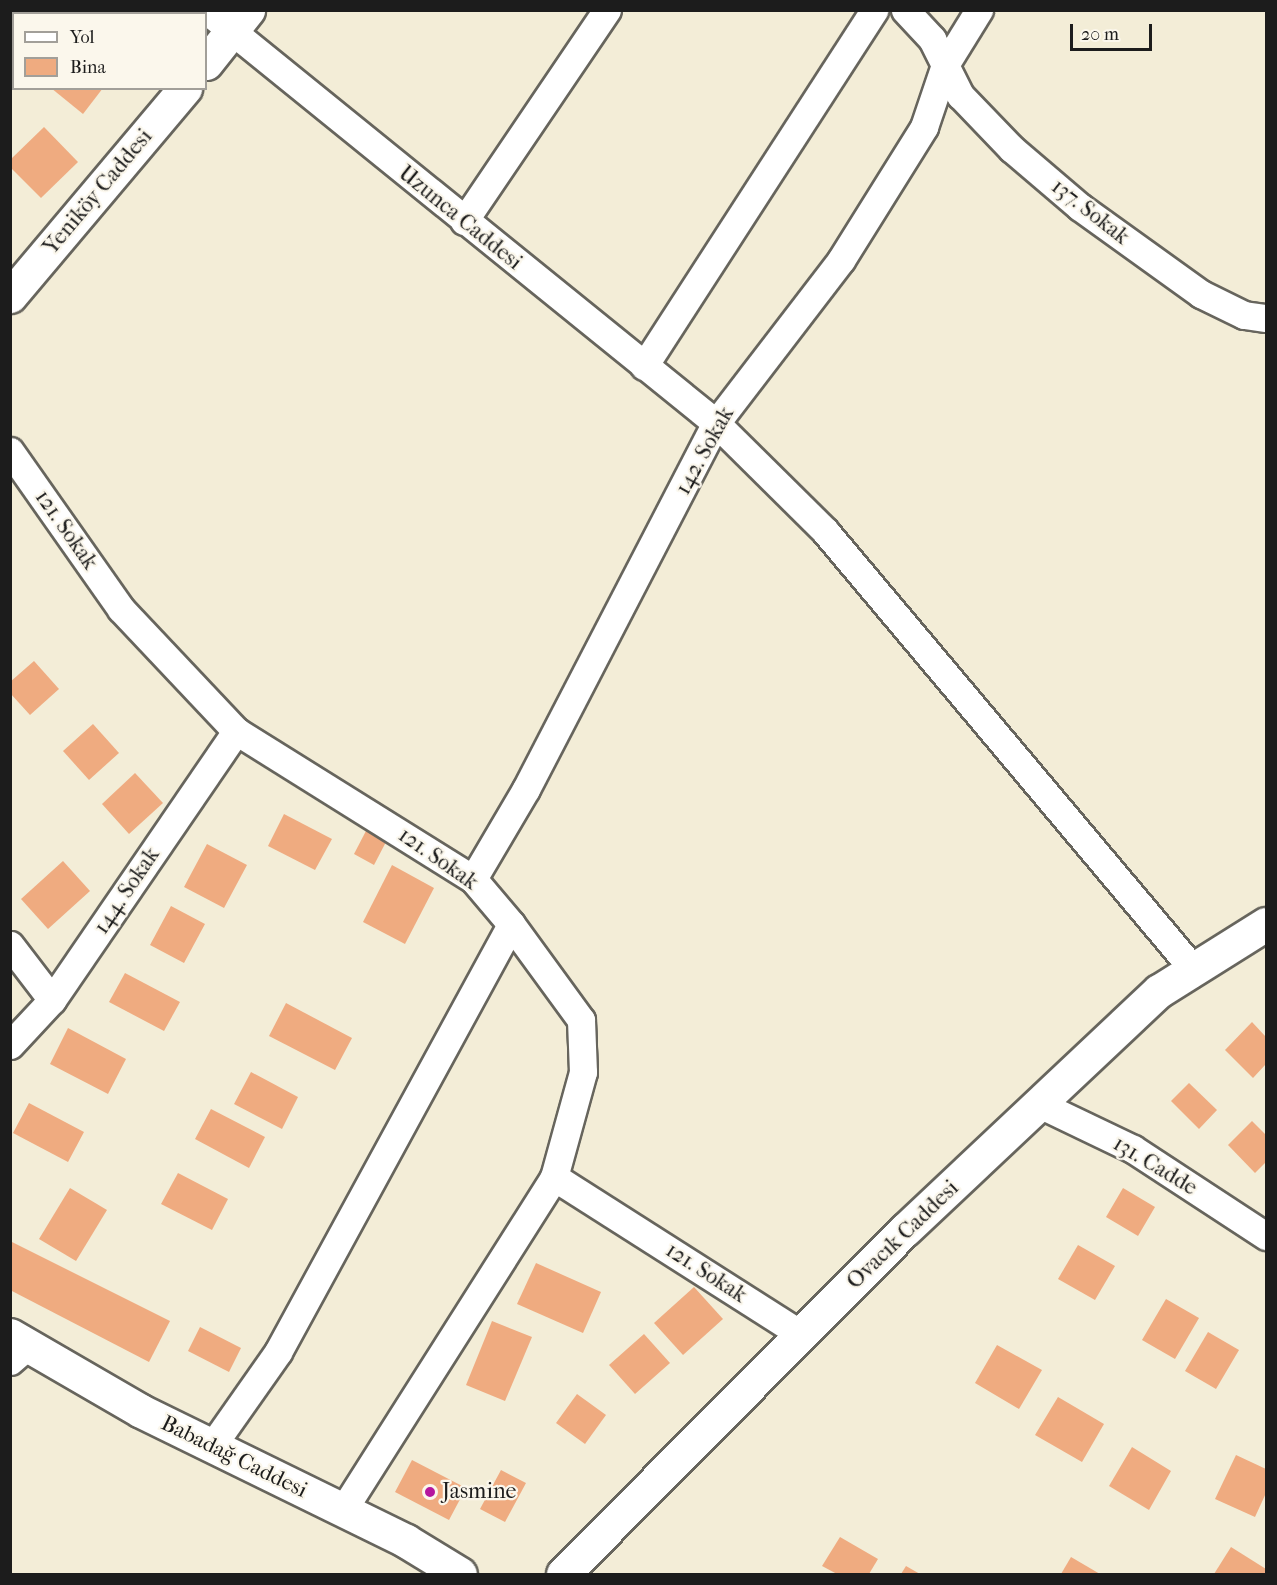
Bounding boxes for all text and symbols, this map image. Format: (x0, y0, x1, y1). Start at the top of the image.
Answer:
legend (12, 12, 207, 90)
scale bar (1073, 12, 1156, 50)
text: 20 m (1081, 24, 1119, 45)
text: Yol (70, 27, 95, 48)
text: Bina (70, 57, 106, 78)
street label: Yeniköy Caddesi (38, 124, 158, 260)
street label: Uzunca Caddesi (393, 160, 527, 276)
street label: 137. Sokak (1046, 174, 1134, 250)
street label: 142. Sokak (670, 403, 740, 499)
street label: 121. Sokak (29, 485, 103, 575)
street label: 121. Sokak (393, 822, 483, 896)
street label: 144. Sokak (88, 843, 166, 939)
street label: 131. Cadde (1108, 1131, 1202, 1201)
street label: Ovacık Caddesi (842, 1175, 964, 1295)
street label: 121. Sokak (661, 1237, 751, 1309)
street label: Babadağ Caddesi (157, 1410, 311, 1504)
place label: Jasmine (442, 1479, 516, 1505)
marker: Jasmine (423, 1485, 437, 1499)

